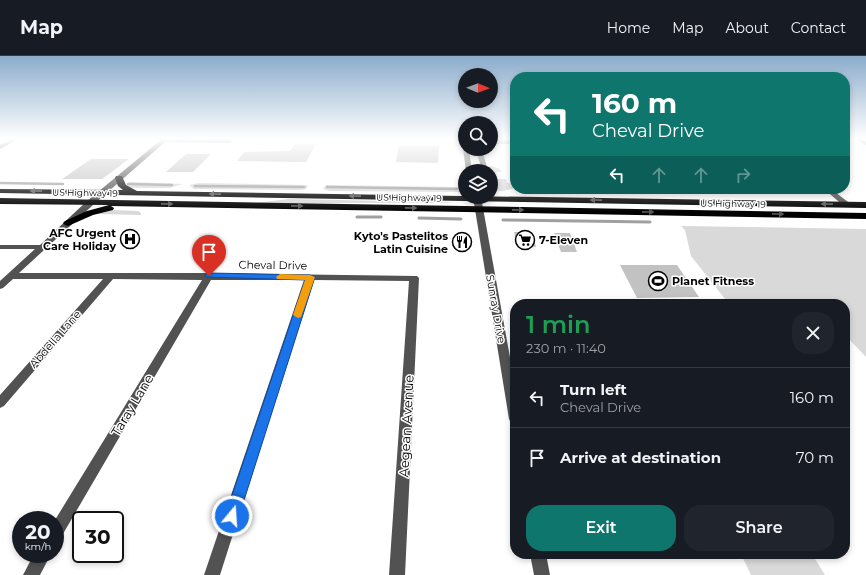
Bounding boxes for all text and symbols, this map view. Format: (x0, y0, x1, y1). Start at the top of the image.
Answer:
text: Map (20, 16, 63, 39)
text: Home (607, 19, 650, 37)
text: Map (672, 19, 703, 37)
text: About (725, 19, 769, 37)
text: Contact (791, 19, 846, 37)
north arrow (458, 68, 498, 108)
map controls (458, 68, 498, 204)
text: 160 m (592, 86, 677, 120)
icon: left (526, 88, 578, 140)
button: search (458, 116, 498, 156)
text: Cheval Drive (592, 120, 704, 142)
button: layers (458, 164, 498, 204)
icon: left (606, 164, 628, 186)
icon: ahead (648, 164, 670, 186)
icon: ahead (690, 164, 712, 186)
icon: right (732, 164, 754, 186)
street label: US Highway 19 (52, 186, 118, 199)
one-way arrow (30, 188, 42, 195)
one-way arrow (208, 191, 221, 197)
street label: US Highway 19 (376, 191, 442, 204)
one-way arrow (348, 193, 361, 199)
one-way arrow (589, 197, 602, 203)
street label: US Highway 19 (700, 197, 766, 210)
one-way arrow (161, 201, 174, 207)
one-way arrow (820, 201, 833, 207)
one-way arrow (291, 203, 304, 209)
one-way arrow (405, 205, 418, 211)
one-way arrow (512, 207, 525, 213)
one-way arrow (642, 209, 655, 215)
one-way arrow (772, 211, 785, 217)
place label: AFC Urgent Care Holiday (43, 226, 116, 253)
hospital icon: AFC Urgent Care Holiday (119, 228, 141, 250)
place label: Kyto's Pastelitos Latin Cuisine (354, 229, 448, 256)
supermarket icon: 7-Eleven (514, 229, 536, 251)
restaurant icon: Kyto's Pastelitos Latin Cuisine (451, 231, 473, 253)
place label: 7-Eleven (539, 233, 588, 247)
pin (192, 235, 226, 276)
icon: arrive (198, 241, 220, 263)
street label: Cheval Drive (239, 257, 308, 273)
sports icon: Planet Fitness (647, 270, 669, 292)
street label: Sunray Drive (483, 274, 509, 345)
place label: Planet Fitness (672, 274, 754, 288)
street label: Abdella Lane (26, 307, 84, 371)
text: 1 min (526, 310, 590, 339)
button: close (792, 312, 834, 354)
text: 230 m · 11:40 (526, 340, 606, 356)
street label: Taray Lane (107, 371, 157, 439)
street label: Aegean Avenue (395, 374, 417, 478)
text: Turn left (560, 380, 627, 399)
icon: left (526, 387, 548, 409)
text: 160 m (790, 388, 834, 407)
text: Cheval Drive (560, 399, 641, 415)
icon: arrive (526, 447, 548, 469)
text: Arrive at destination (560, 448, 721, 467)
text: 70 m (796, 448, 834, 467)
position arrow (211, 495, 253, 537)
button: Exit (526, 505, 676, 551)
button: Share (684, 505, 834, 551)
speed limit sign: 30 (72, 511, 124, 563)
text: 20 (25, 520, 51, 544)
text: km/h (25, 540, 51, 553)

